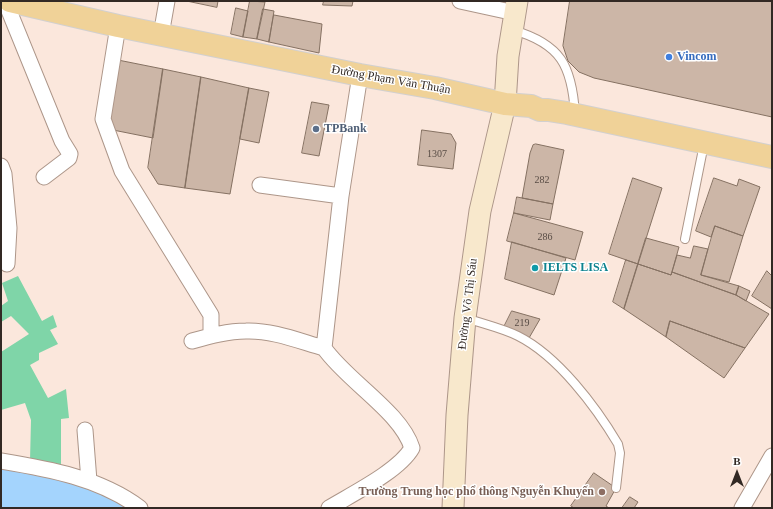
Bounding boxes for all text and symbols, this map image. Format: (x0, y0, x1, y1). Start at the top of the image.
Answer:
place label: Vincom (677, 50, 717, 64)
marker: Vincom (664, 52, 674, 62)
street label: Đường Phạm Văn Thuận (330, 62, 452, 98)
place label: TPBank (324, 122, 367, 136)
marker: TPBank (311, 124, 321, 134)
house number: 1307 (427, 148, 447, 160)
house number: 282 (534, 174, 550, 186)
house number: 286 (538, 231, 552, 243)
street label: Đường Võ Thị Sáu (455, 258, 481, 350)
place label: IELTS LISA (543, 261, 608, 275)
marker: IELTS LISA (530, 263, 540, 273)
house number: 219 (514, 317, 530, 329)
north arrow (717, 453, 757, 493)
text: B (733, 455, 741, 467)
place label: Trường Trung học phổ thông Nguyễn Khuyến (359, 485, 594, 499)
marker: Trường Trung học phổ thông Nguyễn Khuyến (597, 487, 607, 497)

